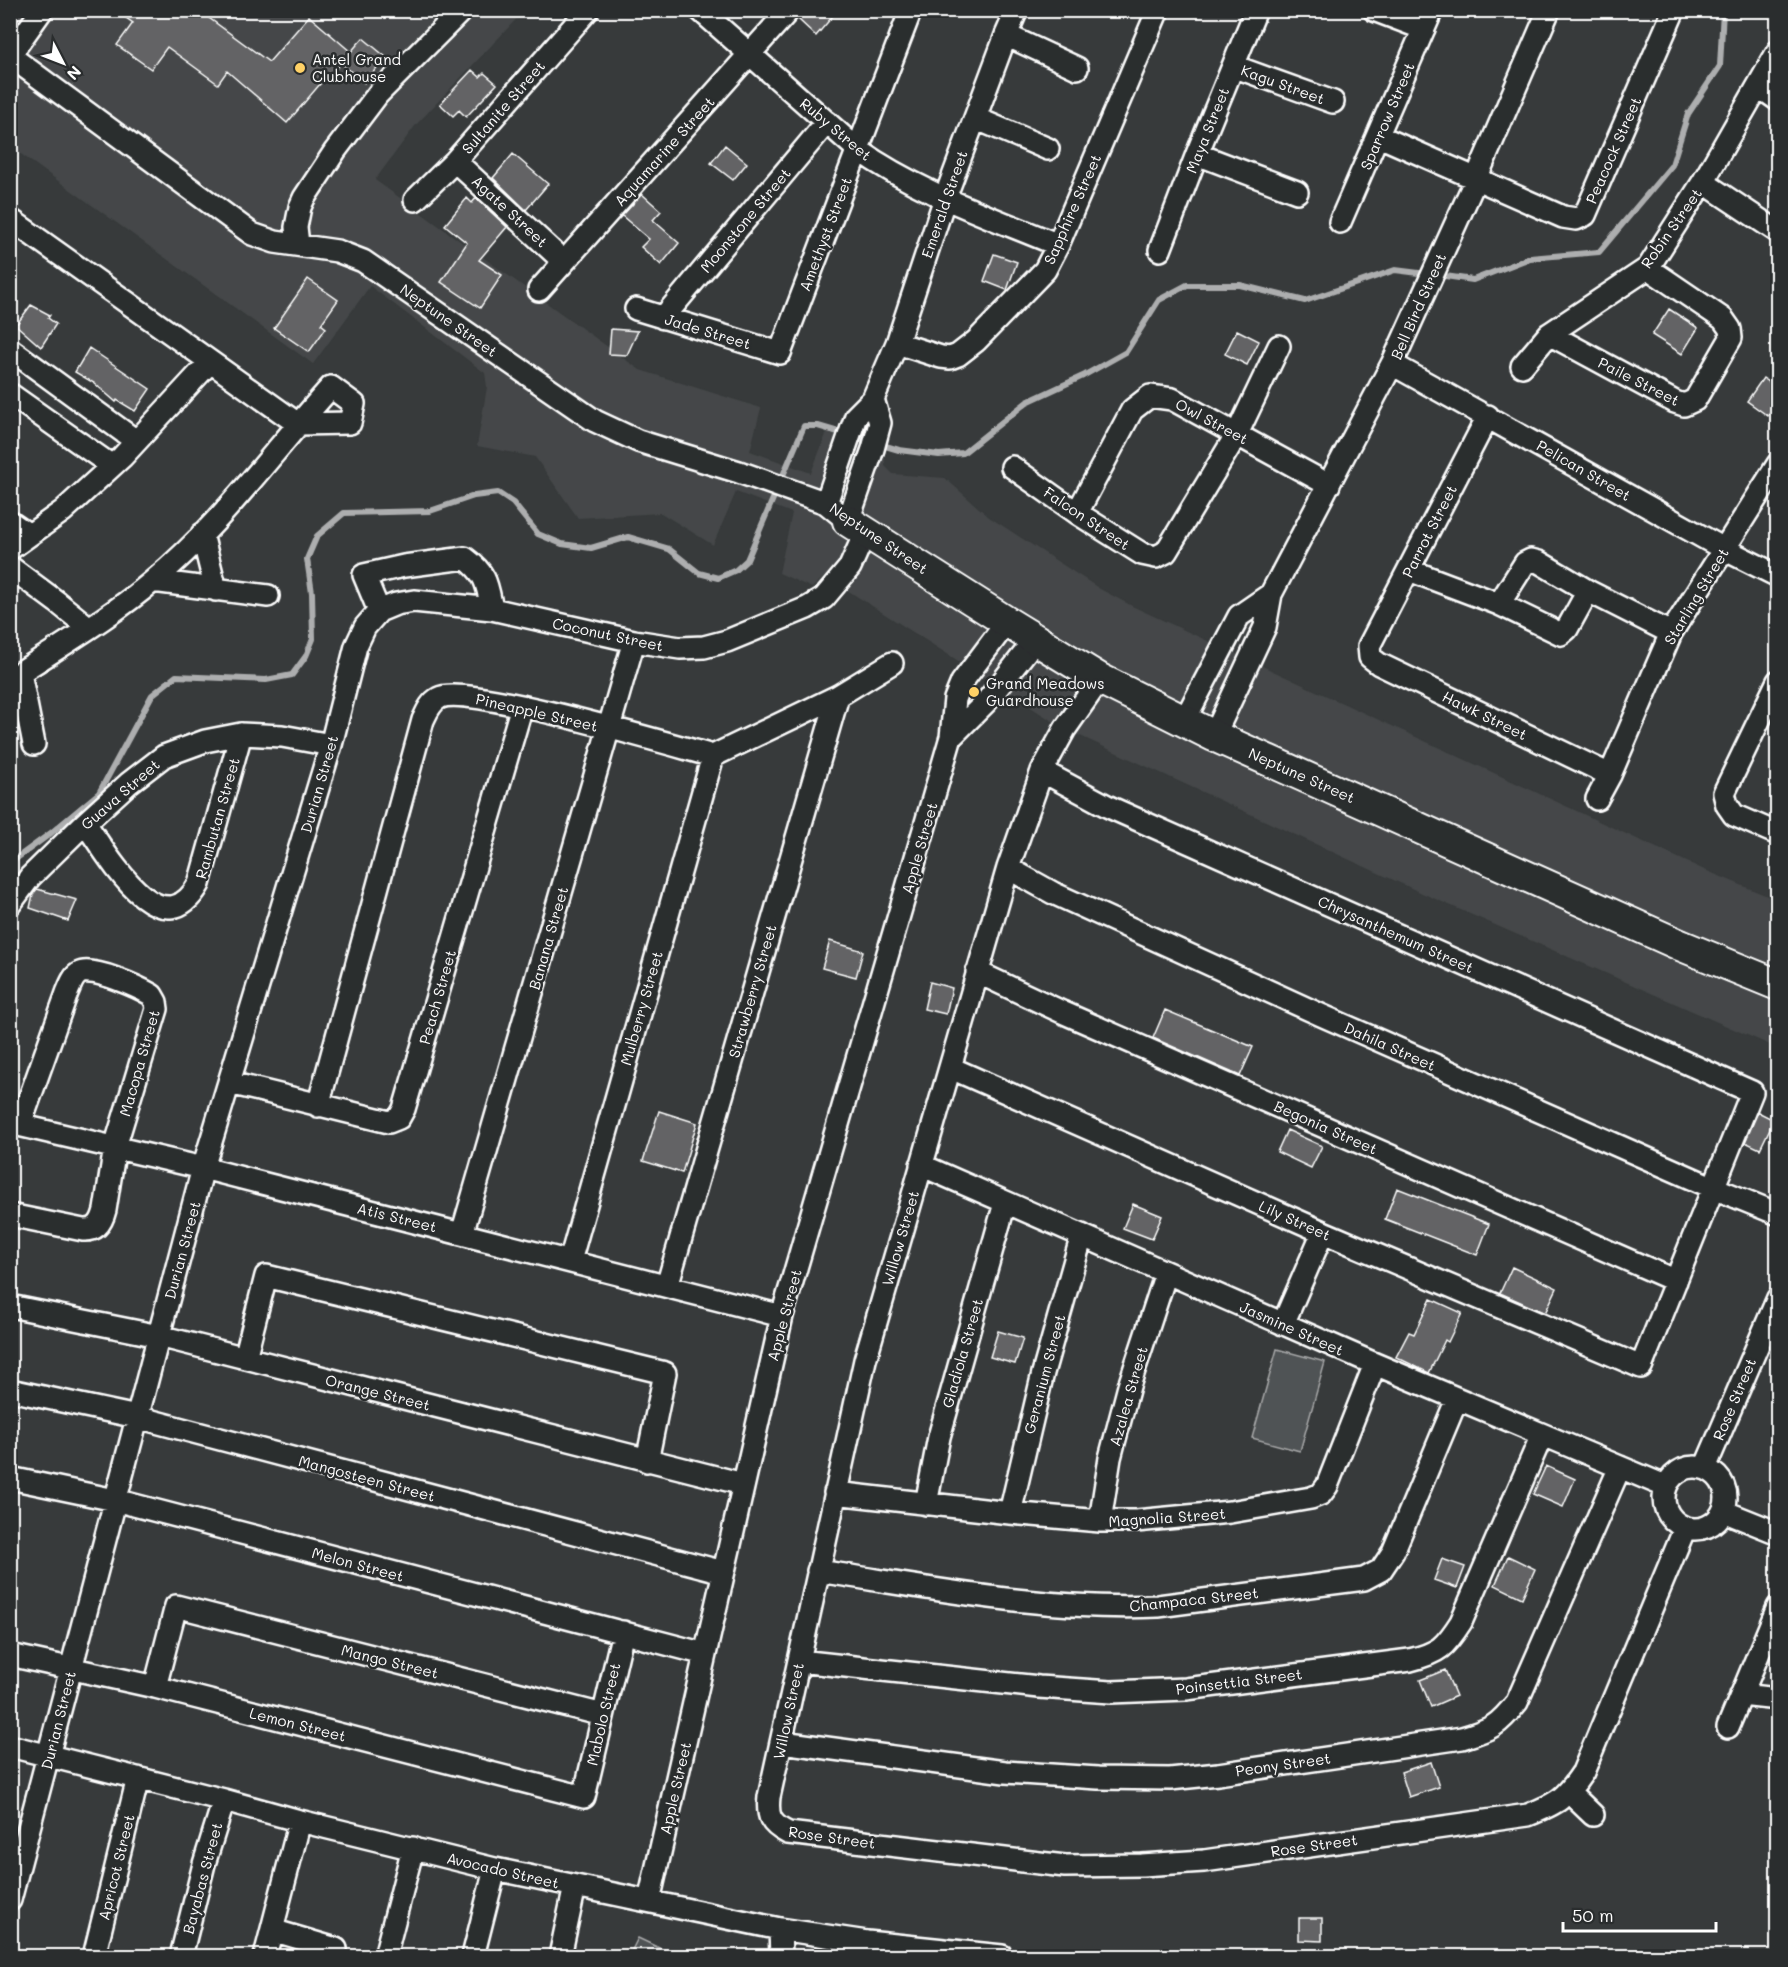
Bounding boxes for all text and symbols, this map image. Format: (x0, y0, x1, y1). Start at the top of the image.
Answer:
north arrow (33, 33, 93, 93)
place label: Antel Grand Clubhouse (312, 49, 401, 86)
street label: Sultanite Street (457, 56, 549, 158)
street label: Sparrow Street (1355, 59, 1419, 173)
street label: Kagu Street (1238, 60, 1328, 108)
marker: Antel Grand Clubhouse (293, 61, 307, 75)
text: N (63, 62, 86, 85)
street label: Maya Street (1181, 84, 1233, 176)
street label: Aquamarine Street (609, 92, 719, 210)
street label: Ruby Street (796, 93, 876, 165)
street label: Peacock Street (1581, 93, 1645, 207)
street label: Emerald Street (916, 148, 972, 260)
street label: Sapphire Street (1039, 151, 1105, 267)
street label: Moonstone Street (695, 163, 795, 277)
street label: Agate Street (468, 171, 552, 251)
street label: Amethyst Street (794, 174, 856, 294)
street label: Robin Street (1636, 184, 1706, 272)
street label: Bell Bird Street (1386, 250, 1450, 362)
street label: Neptune Street (396, 279, 502, 361)
street label: Jade Street (663, 308, 753, 354)
street label: Paile Street (1595, 352, 1683, 410)
street label: Owl Street (1172, 393, 1252, 449)
street label: Pelican Street (1533, 435, 1635, 505)
street label: Parrot Street (1397, 481, 1461, 581)
street label: Falcon Street (1040, 482, 1134, 554)
street label: Neptune Street (826, 498, 932, 578)
street label: Starling Street (1659, 544, 1733, 648)
street label: Coconut Street (551, 612, 665, 656)
place label: Grand Meadows Guardhouse (986, 673, 1105, 710)
marker: Grand Meadows Guardhouse (967, 685, 981, 699)
street label: Hawk Street (1439, 686, 1531, 744)
street label: Pineapple Street (474, 688, 600, 736)
street label: Durian Street (295, 733, 343, 835)
street label: Neptune Street (1246, 743, 1358, 807)
street label: Guava Street (76, 754, 164, 834)
street label: Rambutan Street (190, 755, 244, 881)
street label: Apple Street (896, 800, 942, 896)
street label: Banana Street (524, 884, 572, 992)
street label: Chrysanthemum Street (1315, 891, 1477, 977)
street label: Strawberry Street (723, 922, 781, 1060)
street label: Peach Street (414, 947, 460, 1047)
street label: Mulberry Street (615, 948, 667, 1068)
street label: Macopa Street (114, 1007, 164, 1119)
street label: Dahila Street (1341, 1017, 1439, 1075)
street label: Begonia Street (1271, 1095, 1381, 1159)
street label: Willow Street (877, 1188, 923, 1288)
street label: Lily Street (1256, 1195, 1334, 1245)
street label: Atis Street (355, 1197, 439, 1237)
street label: Durian Street (159, 1199, 205, 1301)
street label: Apple Street (762, 1267, 806, 1363)
street label: Gladiola Street (937, 1296, 987, 1410)
street label: Jasmine Street (1237, 1296, 1347, 1360)
street label: Geranium Street (1018, 1312, 1070, 1436)
street label: Azalea Street (1104, 1344, 1152, 1448)
street label: Rose Street (1708, 1355, 1760, 1443)
street label: Orange Street (323, 1369, 433, 1415)
street label: Mangosteen Street (297, 1450, 437, 1506)
street label: Magnolia Street (1108, 1503, 1226, 1531)
street label: Melon Street (310, 1542, 406, 1586)
street label: Champaca Street (1128, 1582, 1260, 1616)
street label: Mango Street (339, 1639, 441, 1683)
street label: Mabolo Street (581, 1661, 625, 1767)
street label: Willow Street (768, 1661, 808, 1761)
street label: Poinsettia Street (1175, 1663, 1303, 1699)
street label: Durian Street (36, 1669, 80, 1771)
street label: Lemon Street (248, 1702, 348, 1746)
street label: Apple Street (655, 1740, 695, 1836)
street label: Peony Street (1234, 1747, 1332, 1781)
street label: Apricot Street (93, 1812, 139, 1922)
street label: Bayabas Street (178, 1820, 226, 1936)
street label: Rose Street (787, 1821, 877, 1853)
street label: Rose Street (1269, 1829, 1359, 1861)
street label: Avocado Street (445, 1847, 561, 1893)
scale bar (1563, 1895, 1716, 1933)
text: 50 m (1572, 1903, 1614, 1927)

